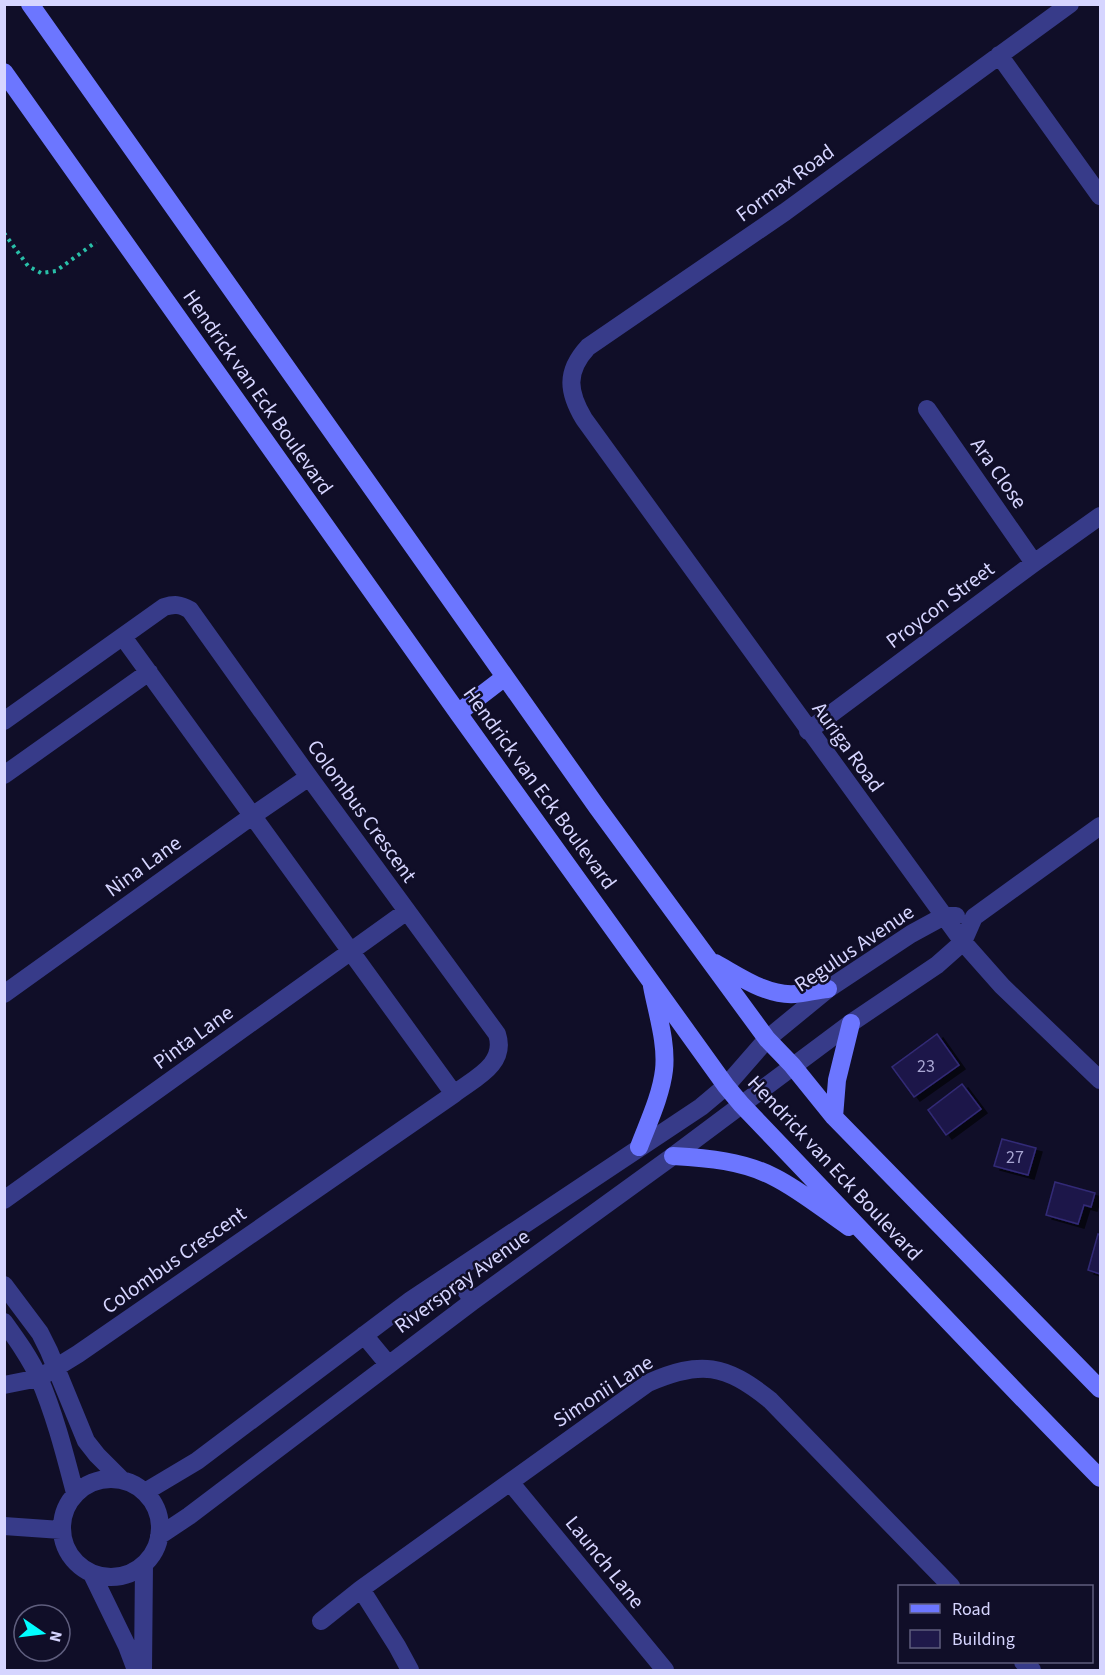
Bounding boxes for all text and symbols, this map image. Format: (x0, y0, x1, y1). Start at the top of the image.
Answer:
street label: Formax Road (730, 137, 840, 229)
street label: Hendrick van Eck Boulevard (176, 283, 340, 501)
street label: Ara Close (964, 431, 1034, 515)
street label: Proycon Street (880, 554, 1000, 656)
street label: Hendrick van Eck Boulevard (456, 680, 624, 896)
street label: Auriga Road (805, 696, 891, 798)
street label: Colombus Crescent (300, 733, 424, 889)
street label: Nina Lane (99, 828, 187, 904)
street label: Regulus Avenue (788, 897, 920, 999)
street label: Pinta Lane (147, 998, 239, 1076)
house number: 23 (917, 1054, 935, 1079)
street label: Hendrick van Eck Boulevard (741, 1068, 929, 1268)
house number: 27 (1006, 1145, 1024, 1170)
street label: Colombus Crescent (96, 1199, 252, 1321)
street label: Riverspray Avenue (388, 1222, 536, 1340)
street label: Simonii Lane (547, 1347, 659, 1435)
street label: Launch Lane (558, 1509, 652, 1615)
legend (898, 1585, 1093, 1663)
text: Road (952, 1597, 991, 1622)
north arrow (12, 1603, 72, 1663)
text: Building (952, 1627, 1015, 1652)
text: N (44, 1629, 68, 1644)

